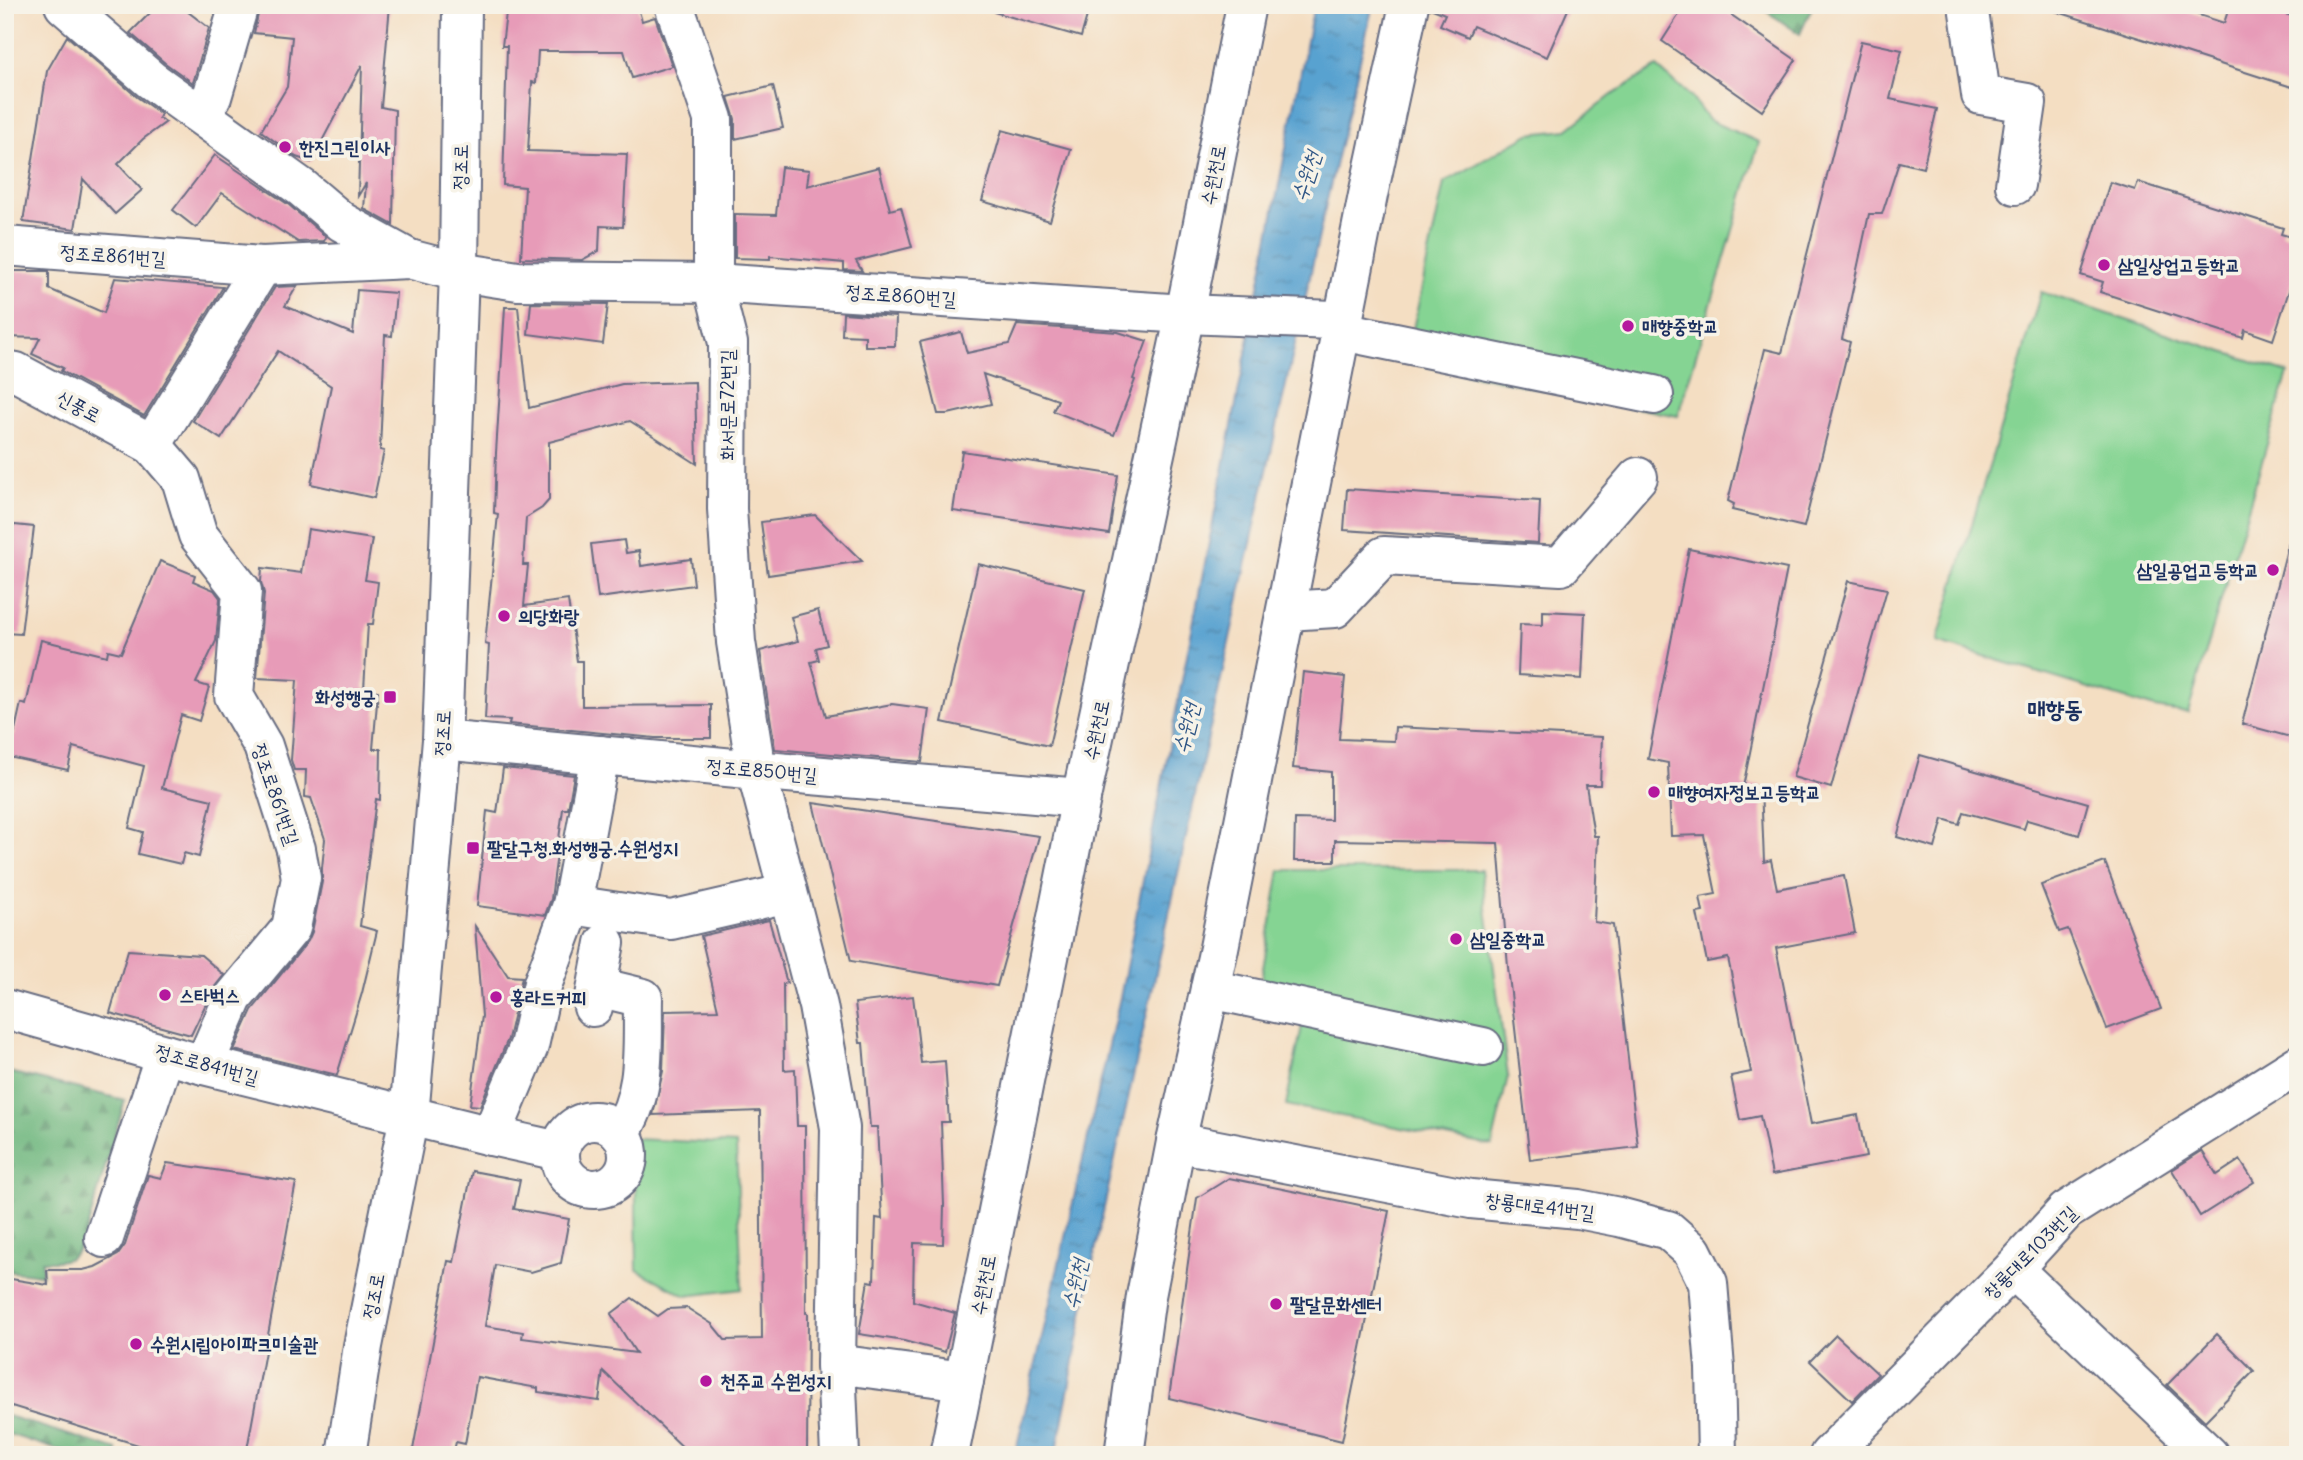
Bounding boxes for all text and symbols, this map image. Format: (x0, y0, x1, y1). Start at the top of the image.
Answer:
place label: 한진그린이사 (298, 135, 391, 159)
marker: 한진그린이사 (277, 139, 293, 155)
street label: 수원천로 (1195, 143, 1231, 207)
street label: 정조로 (448, 144, 472, 190)
water label: 수원천 (1285, 146, 1327, 204)
street label: 정조로861번길 (59, 239, 167, 271)
place label: 삼일상업고등학교 (2118, 253, 2240, 277)
marker: 삼일상업고등학교 (2096, 257, 2112, 273)
street label: 정조로860번길 (845, 279, 957, 311)
place label: 매향중학교 (1642, 314, 1718, 338)
marker: 매향중학교 (1620, 318, 1636, 334)
street label: 화서문로72번길 (715, 349, 739, 461)
street label: 신풍로 (53, 385, 105, 427)
place label: 삼일공업고등학교 (2137, 558, 2259, 582)
marker: 삼일공업고등학교 (2265, 562, 2281, 578)
place label: 의당화랑 (518, 604, 580, 628)
marker: 의당화랑 (496, 608, 512, 624)
place label: 화성행궁 (315, 685, 376, 709)
marker: 화성행궁 (382, 689, 398, 705)
district label: 매향동 (2027, 694, 2083, 723)
street label: 수원천로 (1078, 698, 1114, 762)
water label: 수원천 (1167, 698, 1206, 756)
street label: 정조로 (429, 709, 455, 757)
street label: 정조로861번길 (247, 740, 305, 848)
street label: 정조로850번길 (706, 753, 818, 787)
place label: 매향여자정보고등학교 (1668, 780, 1821, 804)
marker: 매향여자정보고등학교 (1646, 784, 1662, 800)
place label: 팔달구청.화성행궁.수원성지 (487, 836, 678, 860)
marker: 팔달구청.화성행궁.수원성지 (465, 840, 481, 856)
place label: 삼일중학교 (1470, 927, 1546, 951)
marker: 삼일중학교 (1448, 931, 1464, 947)
place label: 스타벅스 (179, 983, 240, 1007)
place label: 홍라드커피 (510, 985, 586, 1009)
marker: 스타벅스 (157, 987, 173, 1003)
marker: 홍라드커피 (488, 989, 504, 1005)
street label: 정조로841번길 (153, 1039, 261, 1089)
street label: 창룡대로41번길 (1484, 1187, 1596, 1225)
street label: 창룡대로103번길 (1978, 1200, 2082, 1304)
street label: 수원천로 (965, 1253, 1001, 1317)
water label: 수원천 (1057, 1254, 1094, 1312)
street label: 정조로 (357, 1271, 389, 1321)
place label: 팔달문화센터 (1290, 1292, 1382, 1316)
marker: 팔달문화센터 (1268, 1296, 1284, 1312)
place label: 수원시립아이파크미술관 (150, 1332, 319, 1356)
marker: 수원시립아이파크미술관 (128, 1336, 144, 1352)
place label: 천주교 수원성지 (720, 1369, 832, 1393)
marker: 천주교 수원성지 (698, 1373, 714, 1389)

